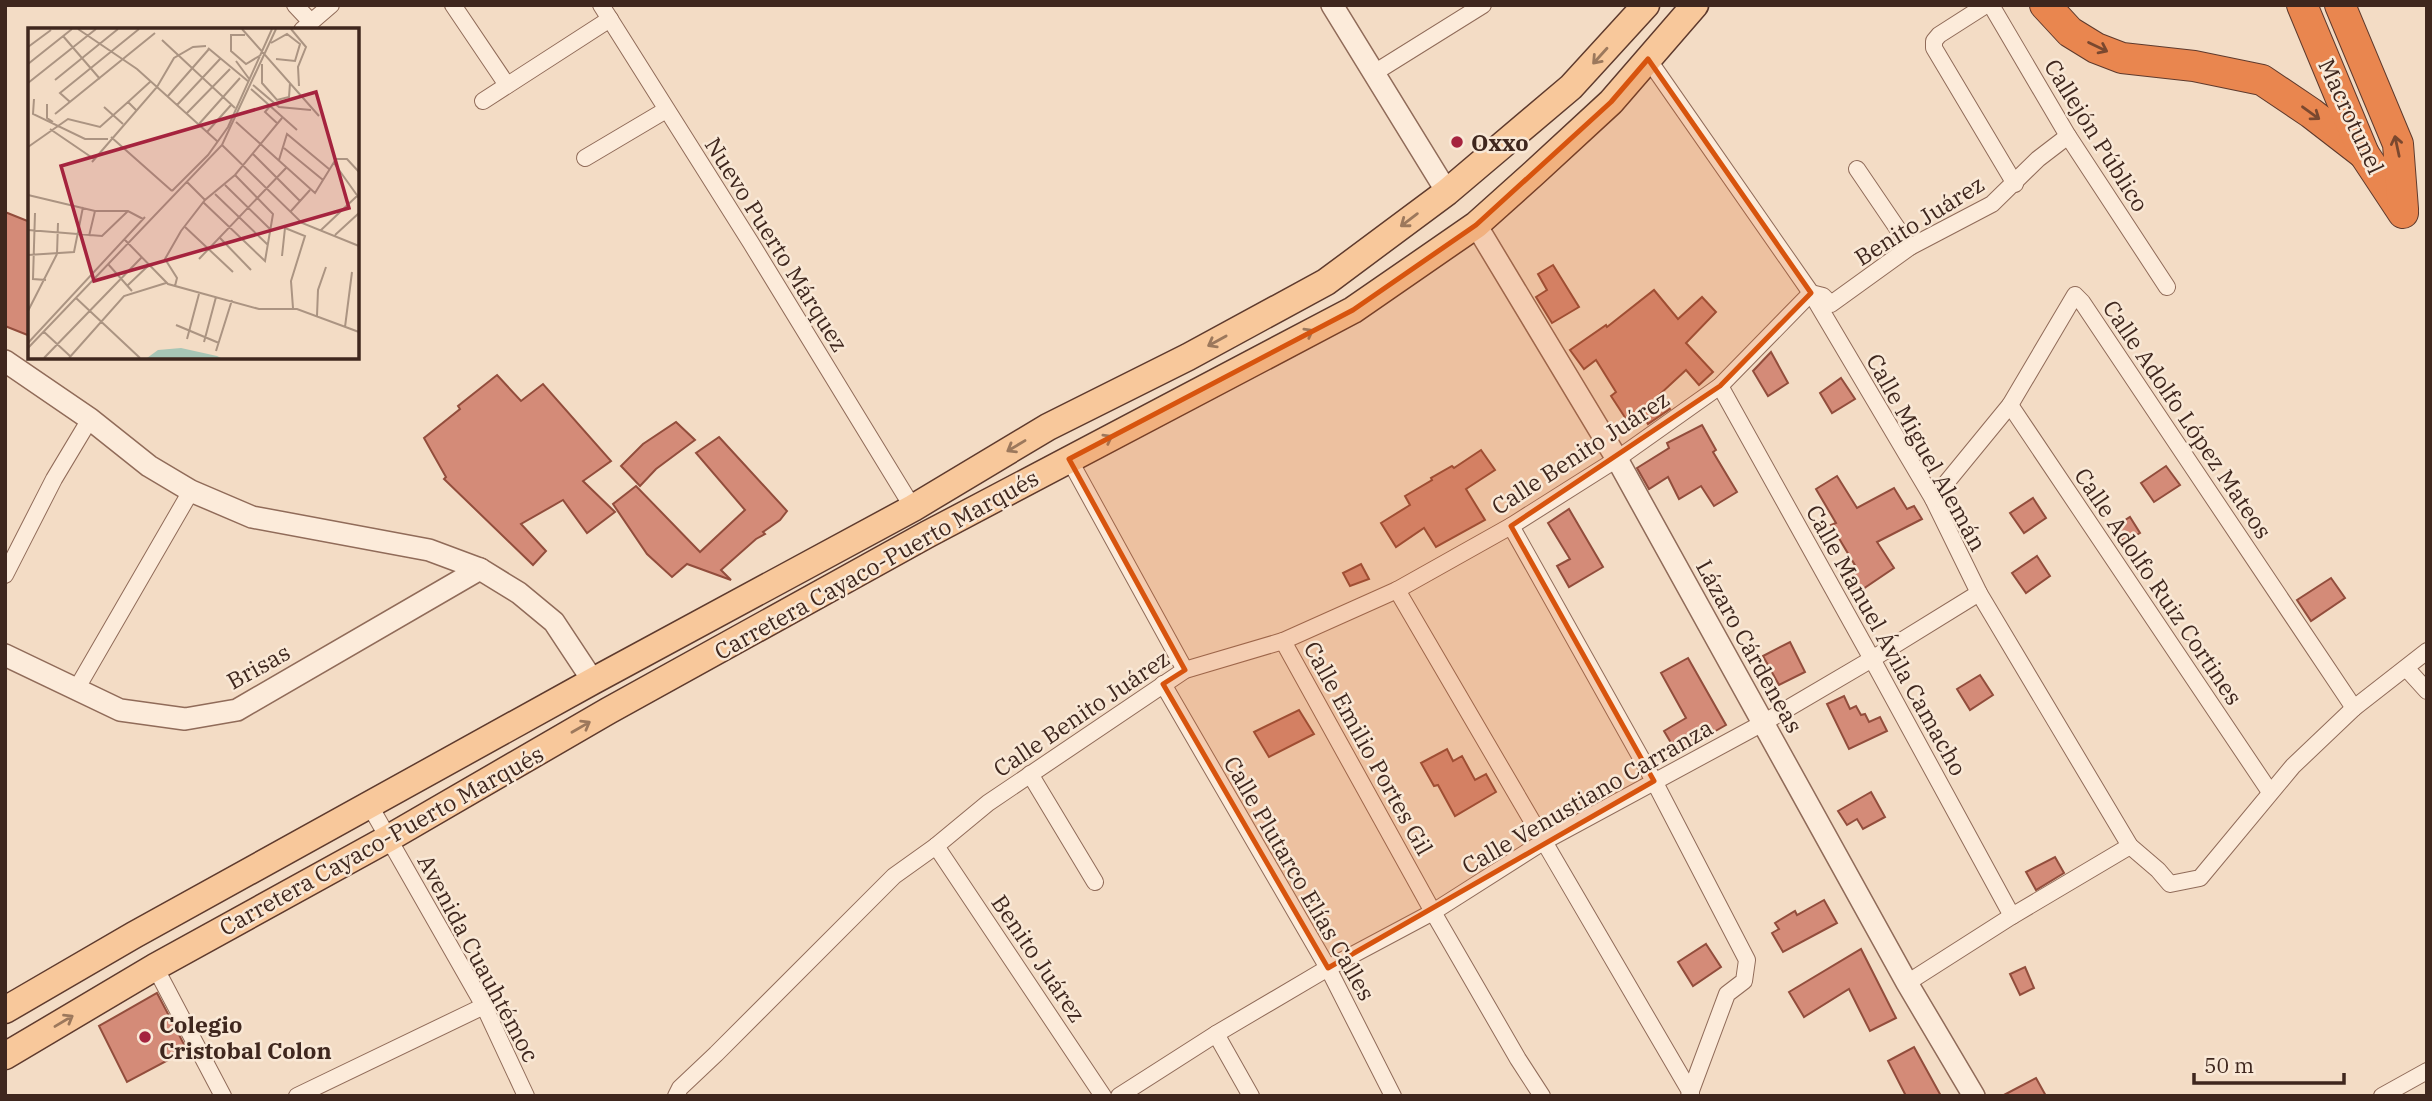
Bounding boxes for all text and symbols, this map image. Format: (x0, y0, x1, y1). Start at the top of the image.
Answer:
inset map (28, 28, 359, 359)
one-way arrow (2087, 41, 2107, 55)
one-way arrow (1592, 47, 1608, 65)
street label: Callejón Público (2038, 53, 2156, 217)
street label: Macrotunel (2312, 53, 2392, 179)
one-way arrow (2301, 106, 2320, 120)
place label: Oxxo (1471, 127, 1529, 157)
street label: Nuevo Puerto Márquez (699, 131, 855, 357)
marker: Oxxo (1449, 134, 1465, 150)
one-way arrow (2389, 135, 2402, 157)
street label: Benito Juárez (1849, 168, 1989, 272)
one-way arrow (1400, 213, 1419, 227)
street label: Calle Adolfo López Mateos (2097, 294, 2279, 544)
one-way arrow (1293, 328, 1314, 341)
one-way arrow (1208, 334, 1228, 348)
street label: Calle Miguel Alemán (1860, 348, 1994, 556)
street label: Calle Benito Juárez (1485, 383, 1675, 521)
one-way arrow (1092, 434, 1113, 447)
one-way arrow (1006, 439, 1026, 453)
street label: Carretera Cayaco-Puerto Marqués (709, 462, 1043, 666)
street label: Calle Adolfo Ruiz Cortines (2068, 462, 2250, 710)
street label: Calle Manuel Ávila Camacho (1800, 499, 1974, 781)
street label: Lázaro Cárdeneas (1690, 554, 1810, 738)
street label: Brisas (221, 636, 295, 696)
street label: Calle Emilio Portes Gil (1298, 636, 1440, 860)
street label: Calle Benito Juárez (987, 643, 1175, 783)
street label: Calle Venustiano Carranza (1456, 712, 1718, 880)
one-way arrow (570, 720, 590, 734)
street label: Carretera Cayaco-Puerto Marqués (214, 738, 548, 942)
street label: Calle Plutarco Elías Calles (1218, 750, 1382, 1006)
street label: Avenida Cuauhtémoc (412, 849, 546, 1067)
street label: Benito Juárez (985, 889, 1093, 1027)
place label: Colegio Cristobal Colon (159, 1009, 332, 1065)
one-way arrow (53, 1014, 73, 1028)
marker: Colegio Cristobal Colon (137, 1029, 153, 1045)
scale bar (2194, 1042, 2344, 1086)
text: 50 m (2204, 1051, 2254, 1079)

